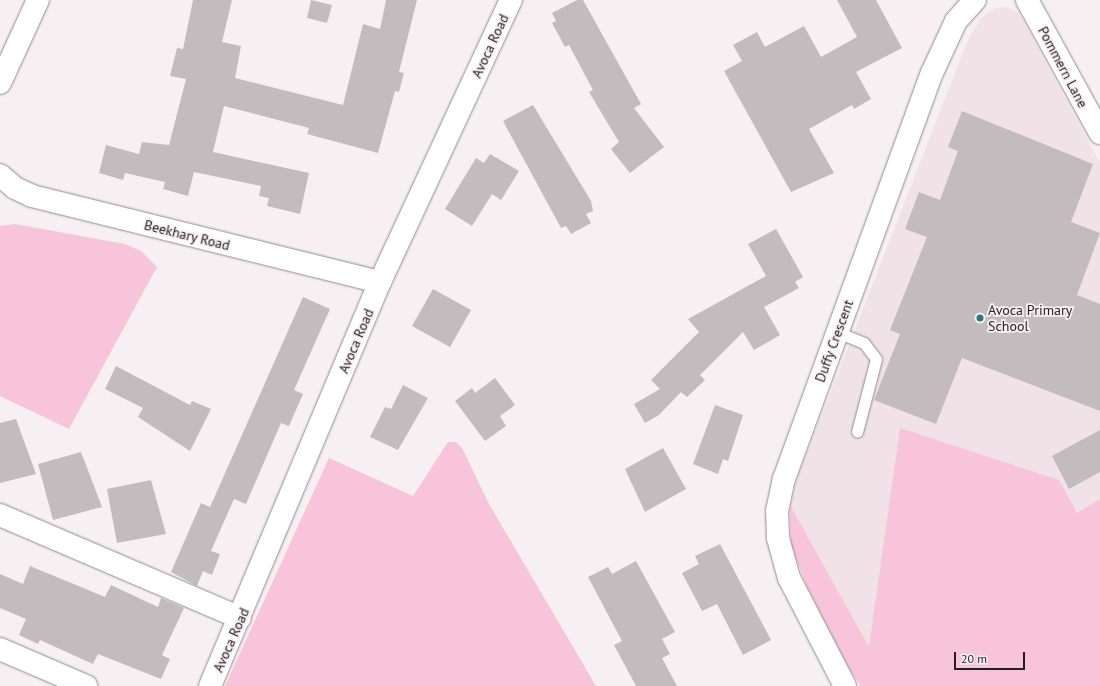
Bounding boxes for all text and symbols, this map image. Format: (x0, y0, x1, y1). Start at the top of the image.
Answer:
street label: Avoca Road (468, 11, 512, 81)
street label: Pommern Lane (1035, 24, 1091, 110)
street label: Beekhary Road (142, 216, 232, 254)
street label: Duffy Crescent (811, 297, 857, 385)
place label: Avoca Primary School (988, 302, 1072, 334)
street label: Avoca Road (335, 306, 377, 376)
marker: Avoca Primary School (975, 313, 985, 323)
street label: Avoca Road (209, 605, 253, 675)
scale bar (956, 644, 1027, 670)
text: 20 m (961, 651, 987, 666)

